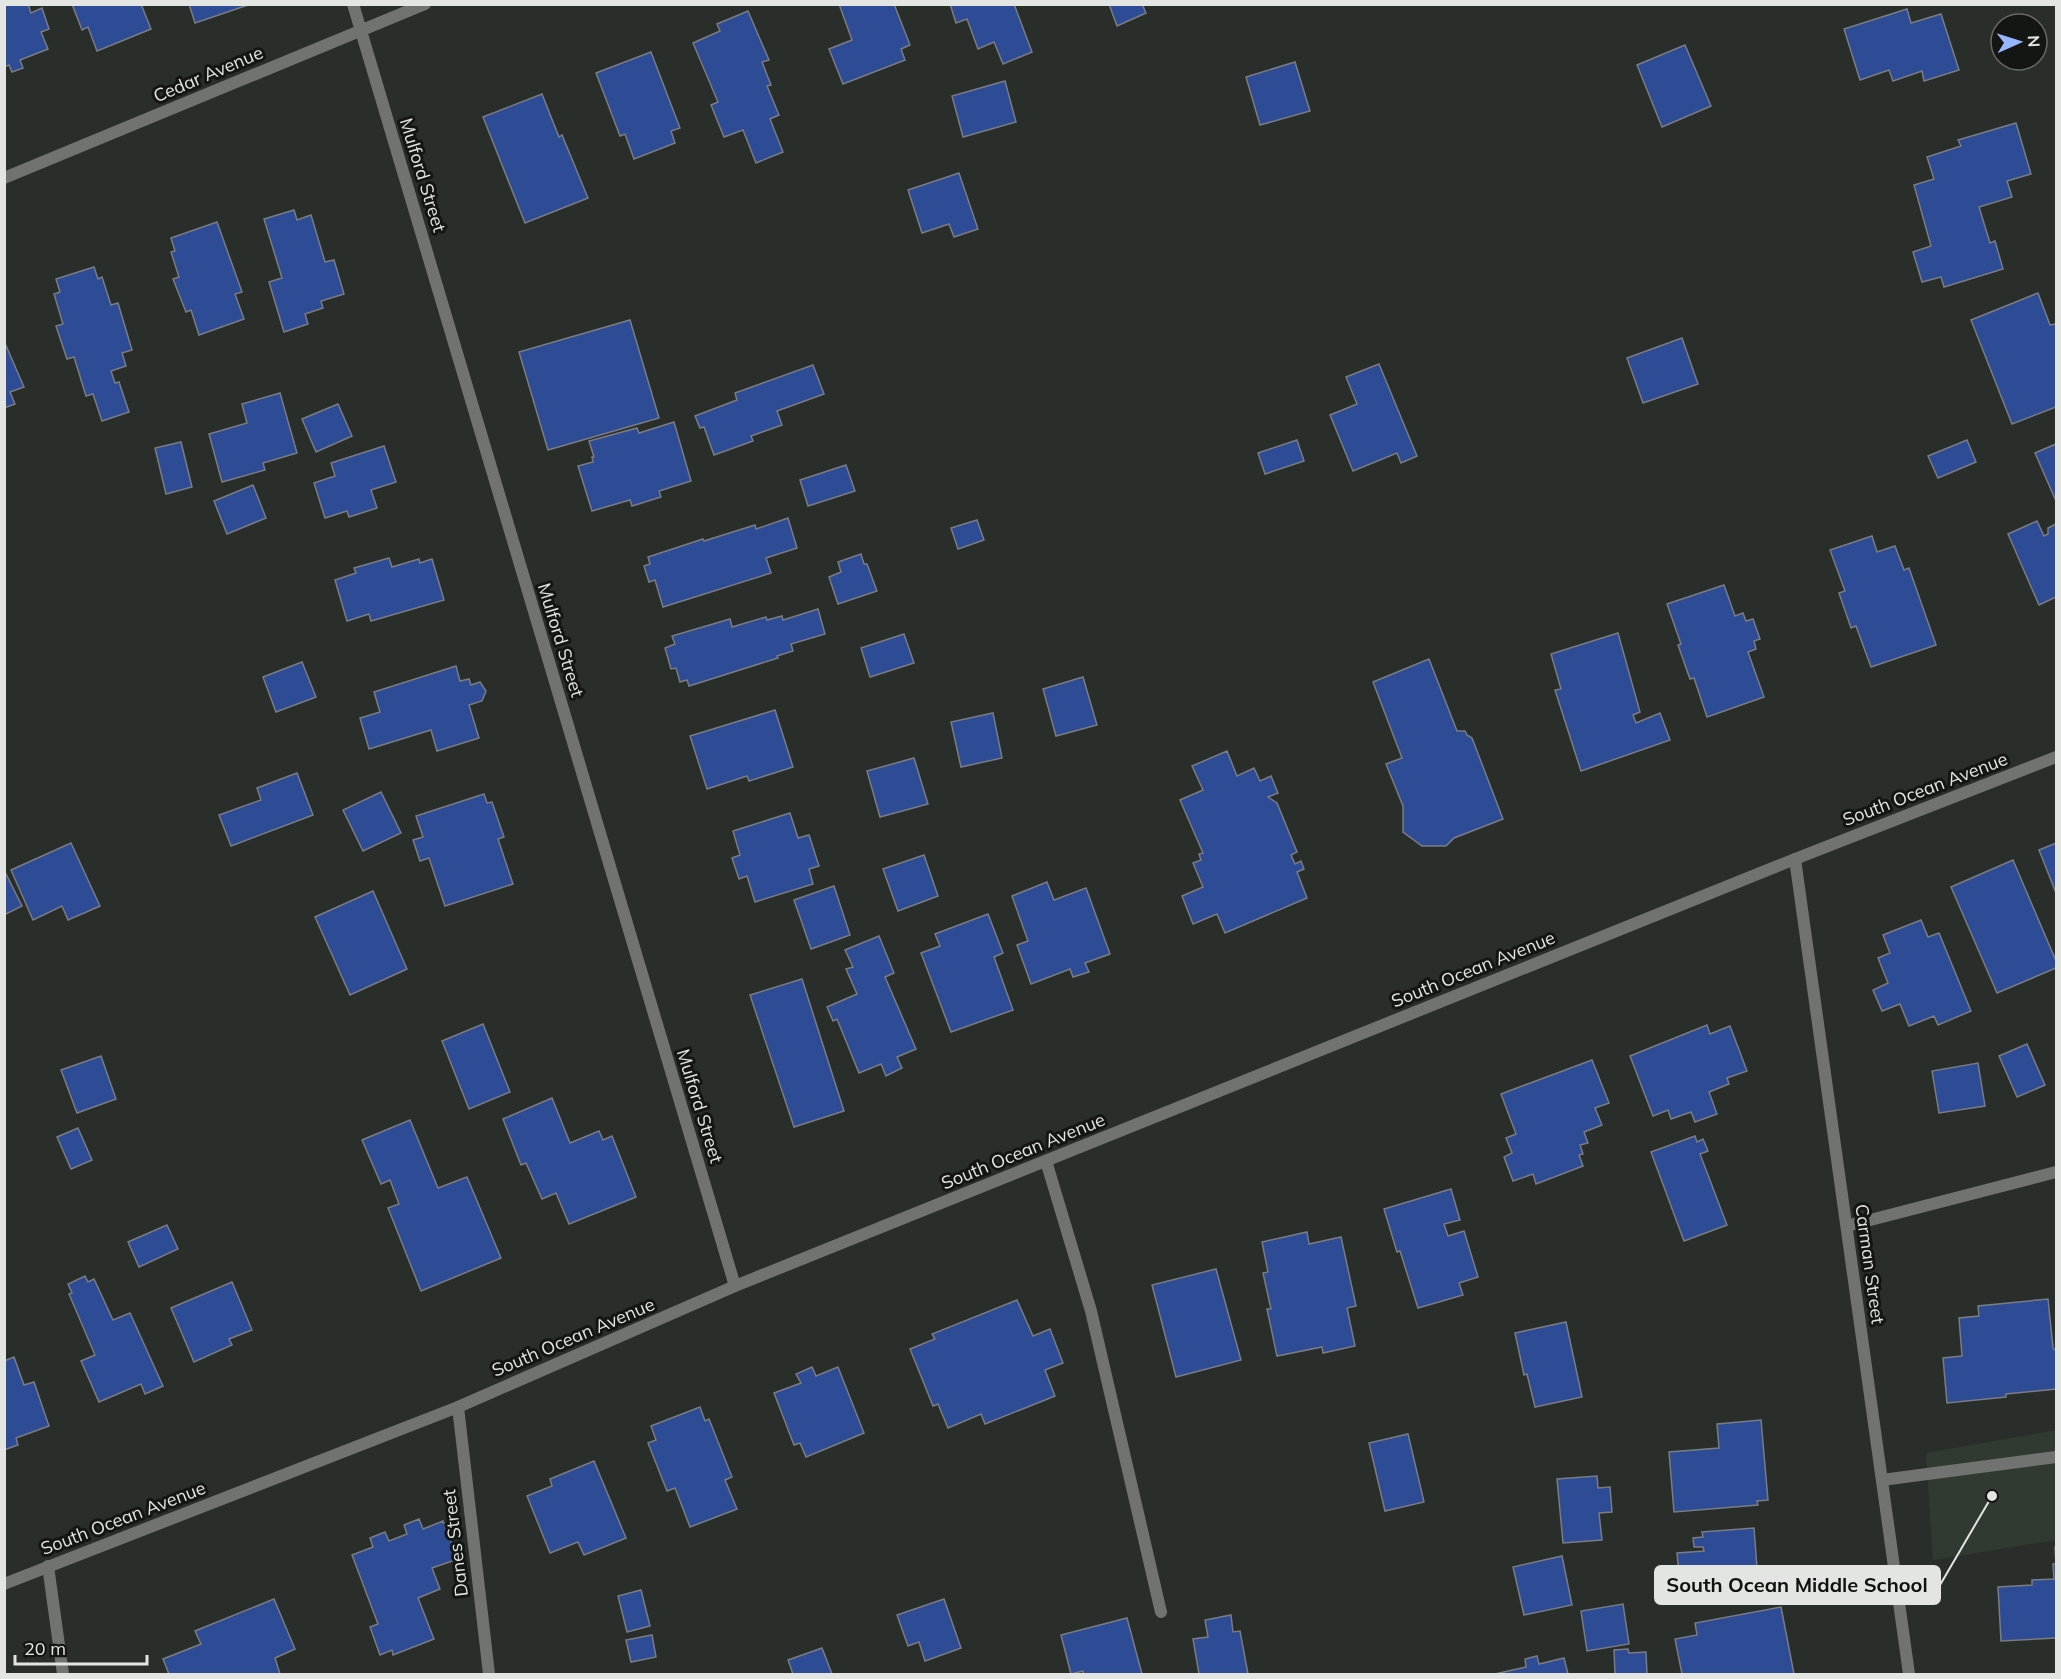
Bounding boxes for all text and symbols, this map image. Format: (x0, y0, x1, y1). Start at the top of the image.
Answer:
north arrow (1989, 12, 2049, 72)
text: N (2024, 35, 2044, 48)
street label: Cedar Avenue (150, 41, 266, 107)
street label: Mulford Street (395, 115, 451, 235)
street label: Mulford Street (533, 580, 589, 700)
street label: South Ocean Avenue (1839, 747, 2011, 831)
street label: South Ocean Avenue (1388, 926, 1558, 1012)
street label: Mulford Street (672, 1046, 728, 1166)
street label: South Ocean Avenue (938, 1108, 1108, 1194)
street label: Carman Street (1850, 1202, 1890, 1326)
street label: South Ocean Avenue (488, 1292, 658, 1382)
street label: South Ocean Avenue (37, 1476, 209, 1560)
street label: Danes Street (437, 1488, 473, 1598)
callout: South Ocean Middle School (1655, 1566, 1940, 1604)
text: South Ocean Middle School (1666, 1572, 1928, 1597)
scale bar (15, 1628, 147, 1666)
text: 20 m (24, 1637, 66, 1660)

